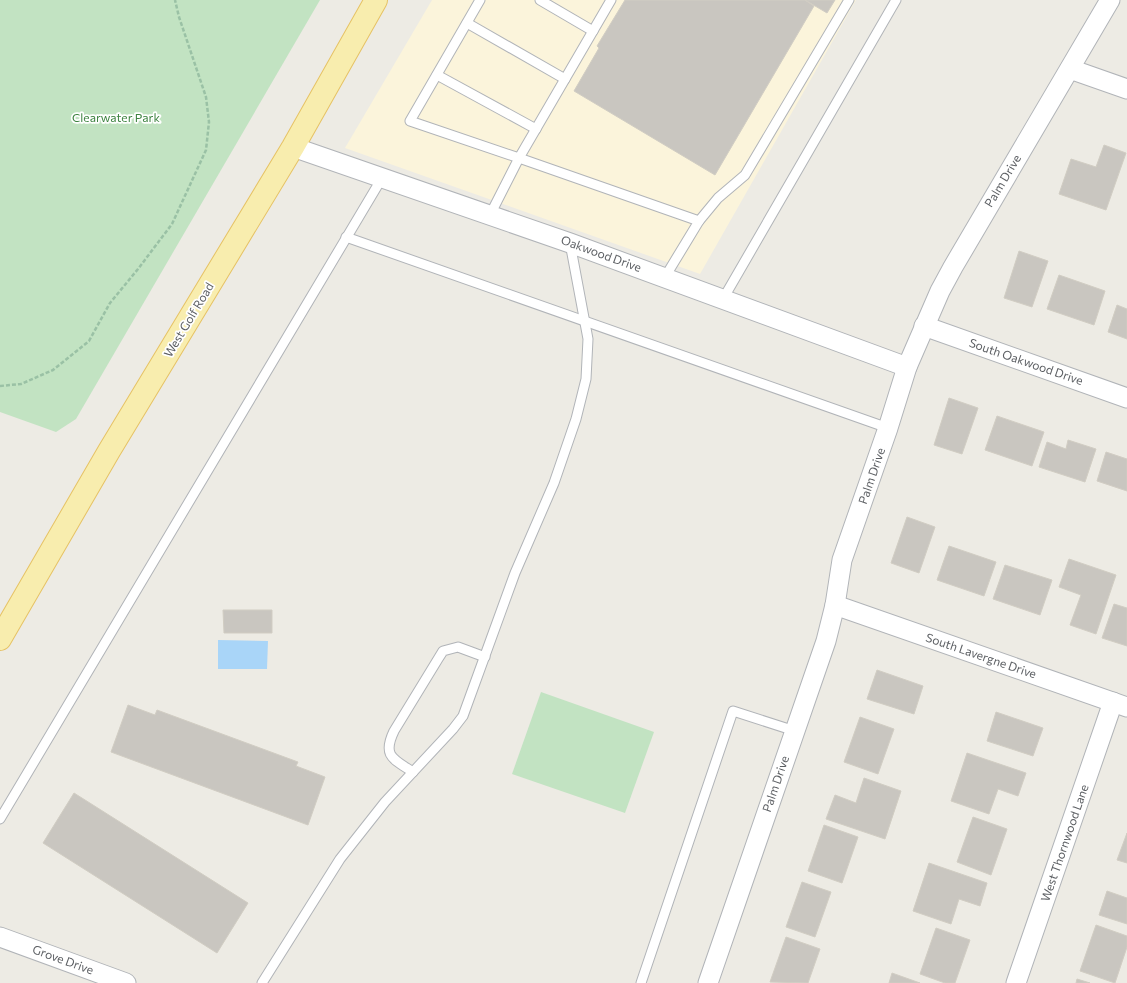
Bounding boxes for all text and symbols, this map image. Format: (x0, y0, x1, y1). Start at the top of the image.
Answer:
park label: Clearwater Park (72, 110, 160, 124)
street label: Palm Drive (981, 152, 1023, 209)
street label: Oakwood Drive (559, 232, 643, 274)
street label: West Golf Road (160, 280, 216, 359)
street label: South Oakwood Drive (968, 335, 1085, 387)
street label: Palm Drive (855, 446, 887, 506)
street label: South Lavergne Drive (924, 630, 1038, 681)
street label: Palm Drive (759, 754, 791, 814)
street label: West Thornwood Lane (1037, 782, 1091, 903)
street label: Grove Drive (31, 942, 96, 977)

